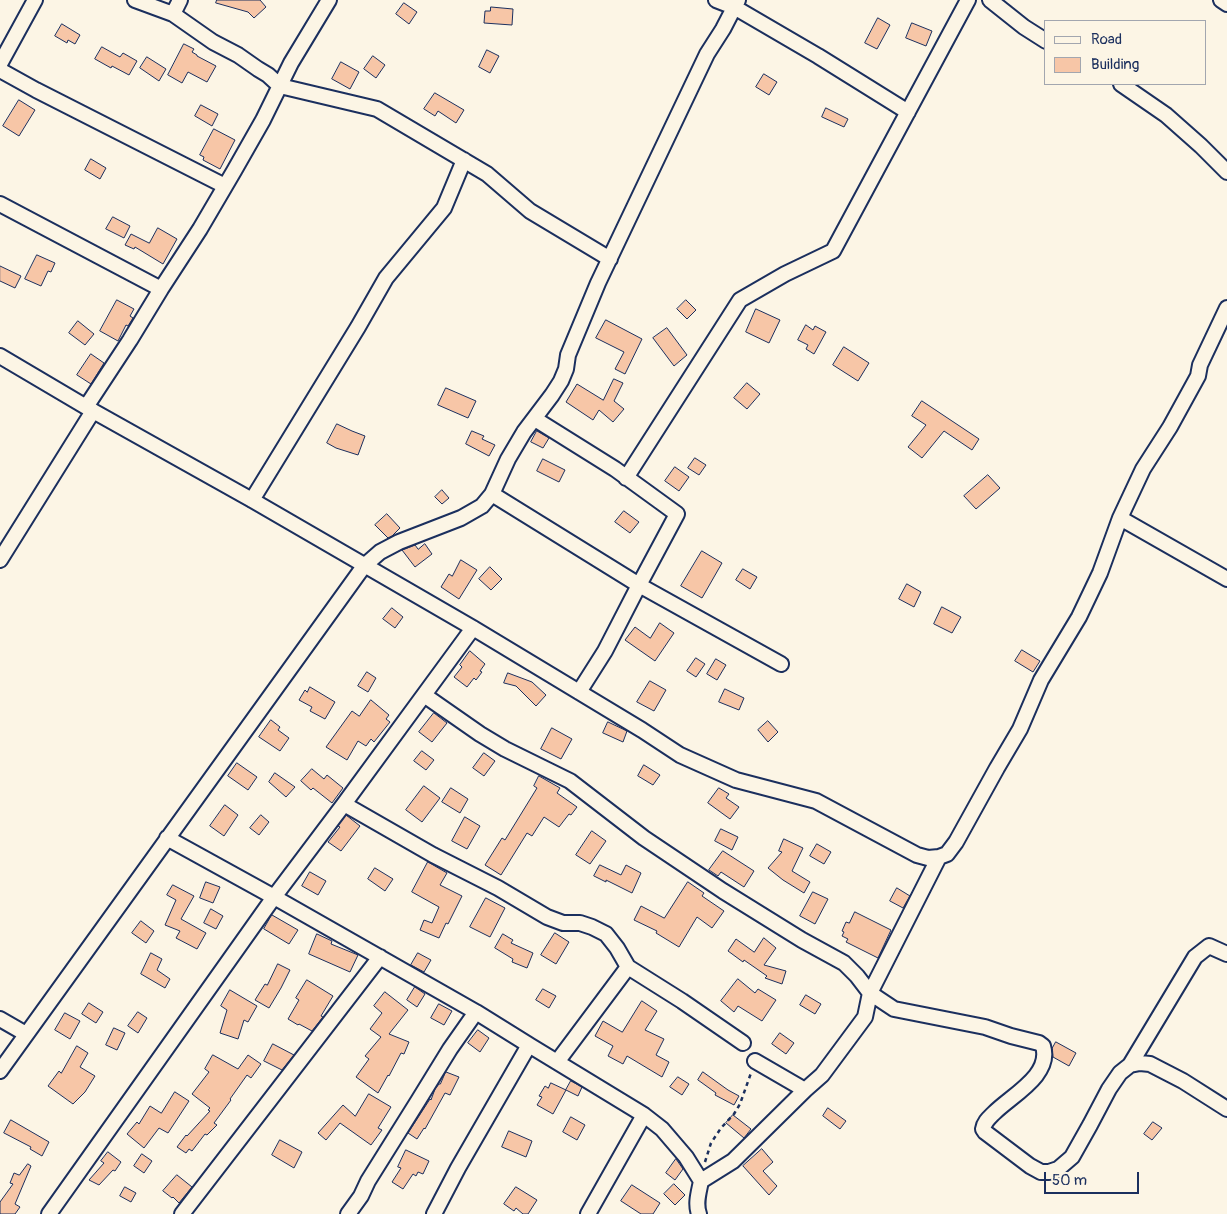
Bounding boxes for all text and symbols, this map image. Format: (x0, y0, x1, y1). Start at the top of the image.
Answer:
legend (1044, 20, 1207, 85)
text: Road (1091, 30, 1122, 49)
text: Building (1091, 55, 1139, 74)
scale bar (1047, 1162, 1142, 1194)
text: 50 m (1052, 1171, 1087, 1190)

